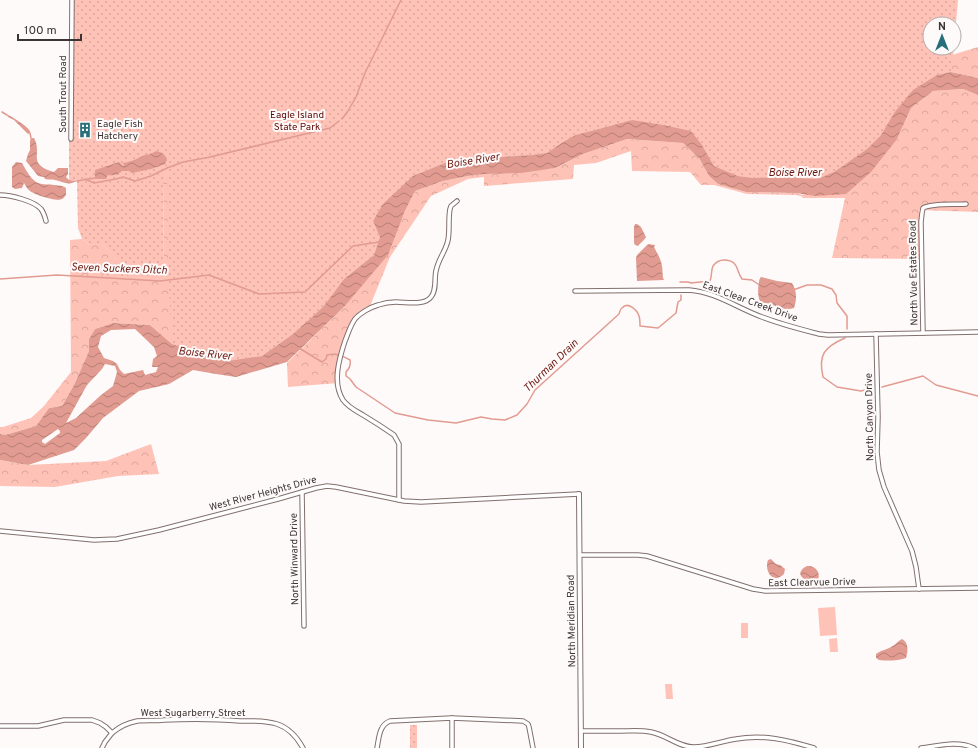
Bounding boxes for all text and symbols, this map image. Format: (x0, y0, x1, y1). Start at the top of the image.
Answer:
scale bar (18, 16, 81, 42)
north arrow (922, 16, 962, 56)
text: N (938, 20, 946, 34)
text: 100 m (24, 23, 57, 39)
street label: South Trout Road (57, 55, 70, 133)
park label: Eagle Island State Park (270, 109, 324, 134)
place label: Eagle Fish Hatchery (97, 118, 143, 143)
building icon: Eagle Fish Hatchery (76, 121, 94, 139)
water label: Boise River (445, 150, 501, 172)
water label: Boise River (768, 166, 823, 180)
street label: North Vue Estates Road (907, 220, 921, 326)
water label: Seven Suckers Ditch (71, 260, 167, 278)
street label: East Clear Creek Drive (701, 279, 799, 325)
water label: Thurman Drain (521, 336, 581, 396)
water label: Boise River (178, 344, 233, 364)
street label: North Canyon Drive (863, 373, 877, 461)
street label: West River Heights Drive (208, 473, 318, 515)
street label: North Winward Drive (288, 513, 302, 605)
street label: North Meridian Road (565, 574, 579, 668)
street label: East Clearvue Drive (768, 576, 856, 590)
street label: West Sugarberry Street (141, 707, 246, 720)

